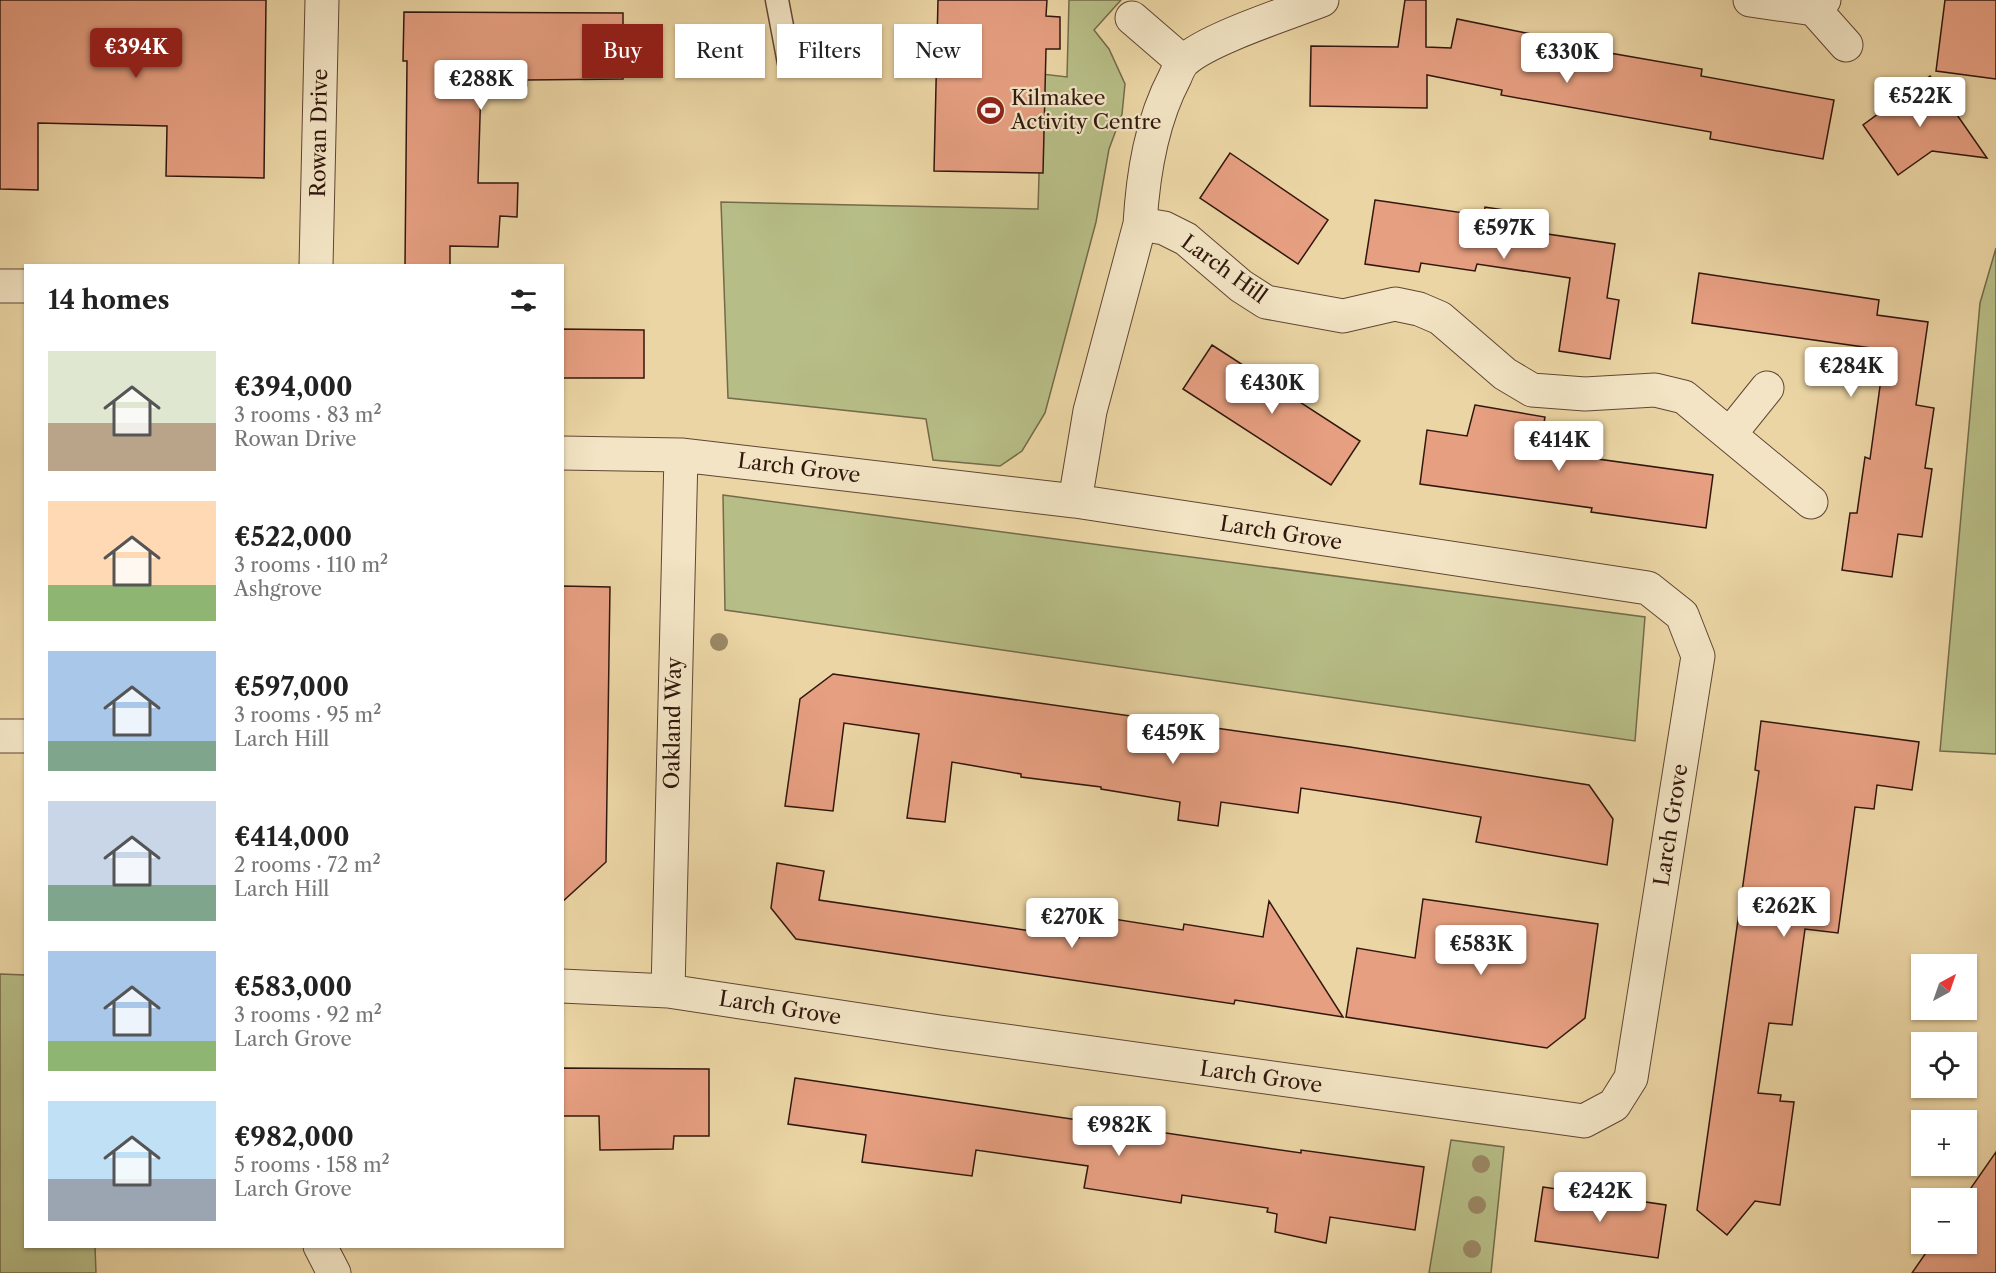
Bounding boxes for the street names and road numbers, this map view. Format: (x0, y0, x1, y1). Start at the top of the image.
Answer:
street label: Rowan Drive (305, 68, 332, 198)
street label: Larch Hill (1176, 229, 1272, 308)
street label: Larch Grove (736, 448, 862, 487)
street label: Larch Grove (1218, 511, 1344, 555)
street label: Oakland Way (659, 656, 686, 789)
street label: Larch Grove (1649, 762, 1693, 888)
street label: Larch Grove (717, 986, 843, 1030)
street label: Larch Grove (1198, 1056, 1324, 1097)

